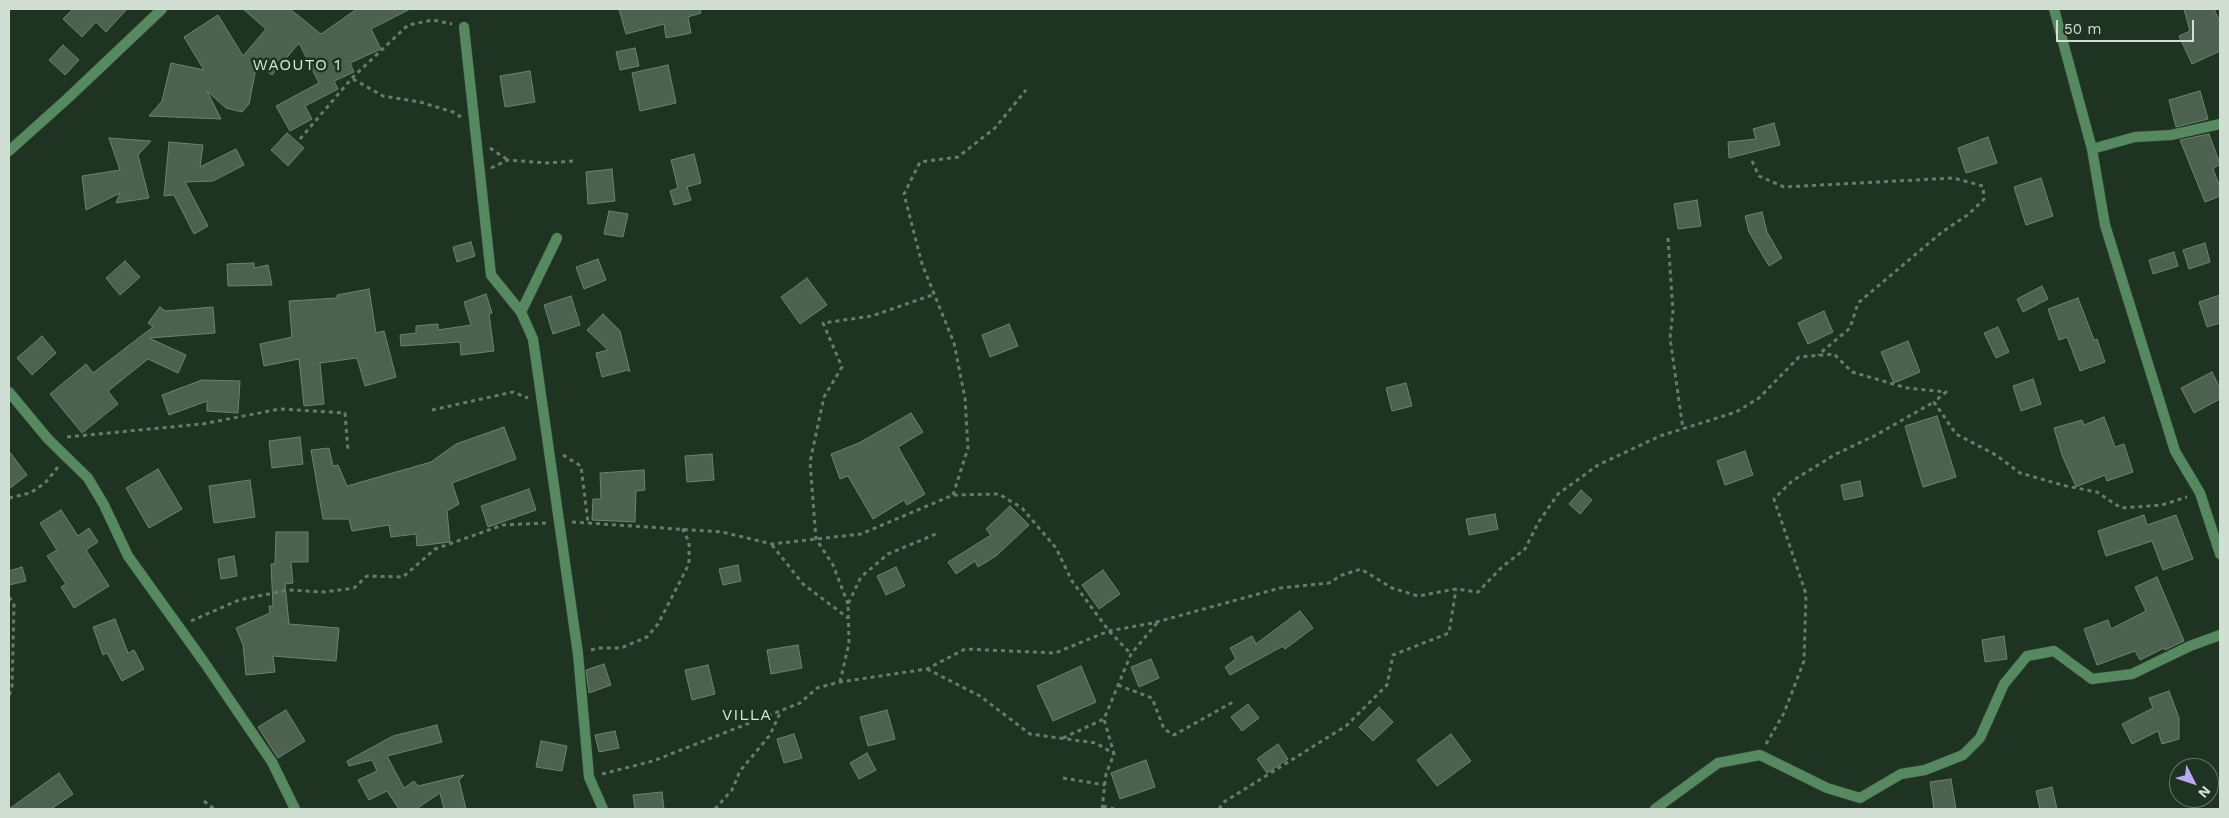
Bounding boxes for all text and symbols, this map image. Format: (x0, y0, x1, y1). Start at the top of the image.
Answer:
scale bar (2059, 10, 2196, 42)
text: 50 m (2064, 20, 2101, 38)
district label: WAOUTO 1 (251, 55, 343, 75)
district label: VILLA (721, 705, 773, 725)
north arrow (2169, 758, 2219, 808)
text: N (2195, 783, 2214, 801)

